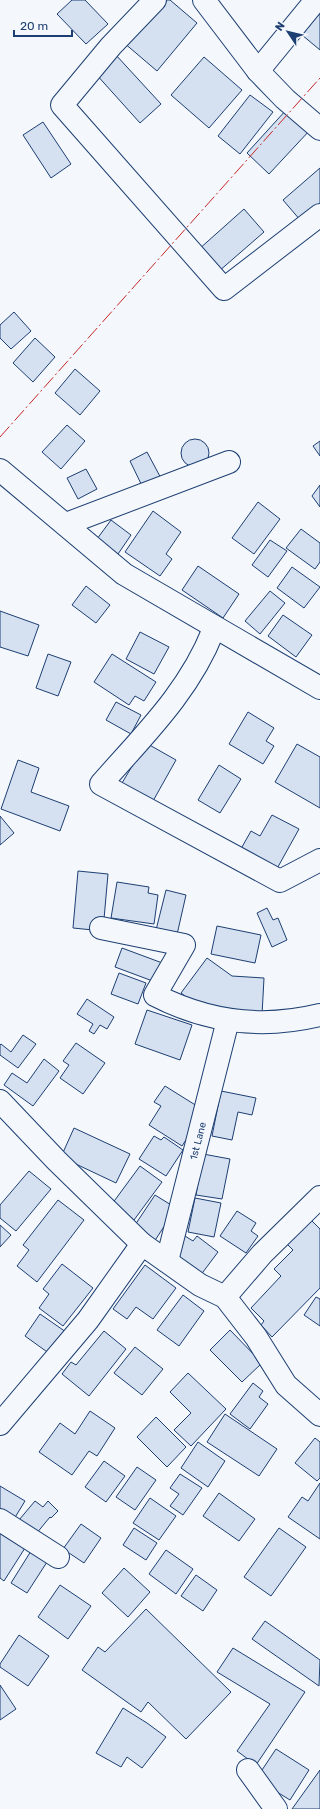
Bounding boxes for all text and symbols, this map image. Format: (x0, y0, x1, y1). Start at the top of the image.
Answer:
scale bar (14, 12, 72, 38)
north arrow (268, 12, 308, 52)
text: 20 m (20, 19, 48, 33)
text: N (273, 20, 288, 34)
street label: 1st Lane (188, 1120, 209, 1161)

